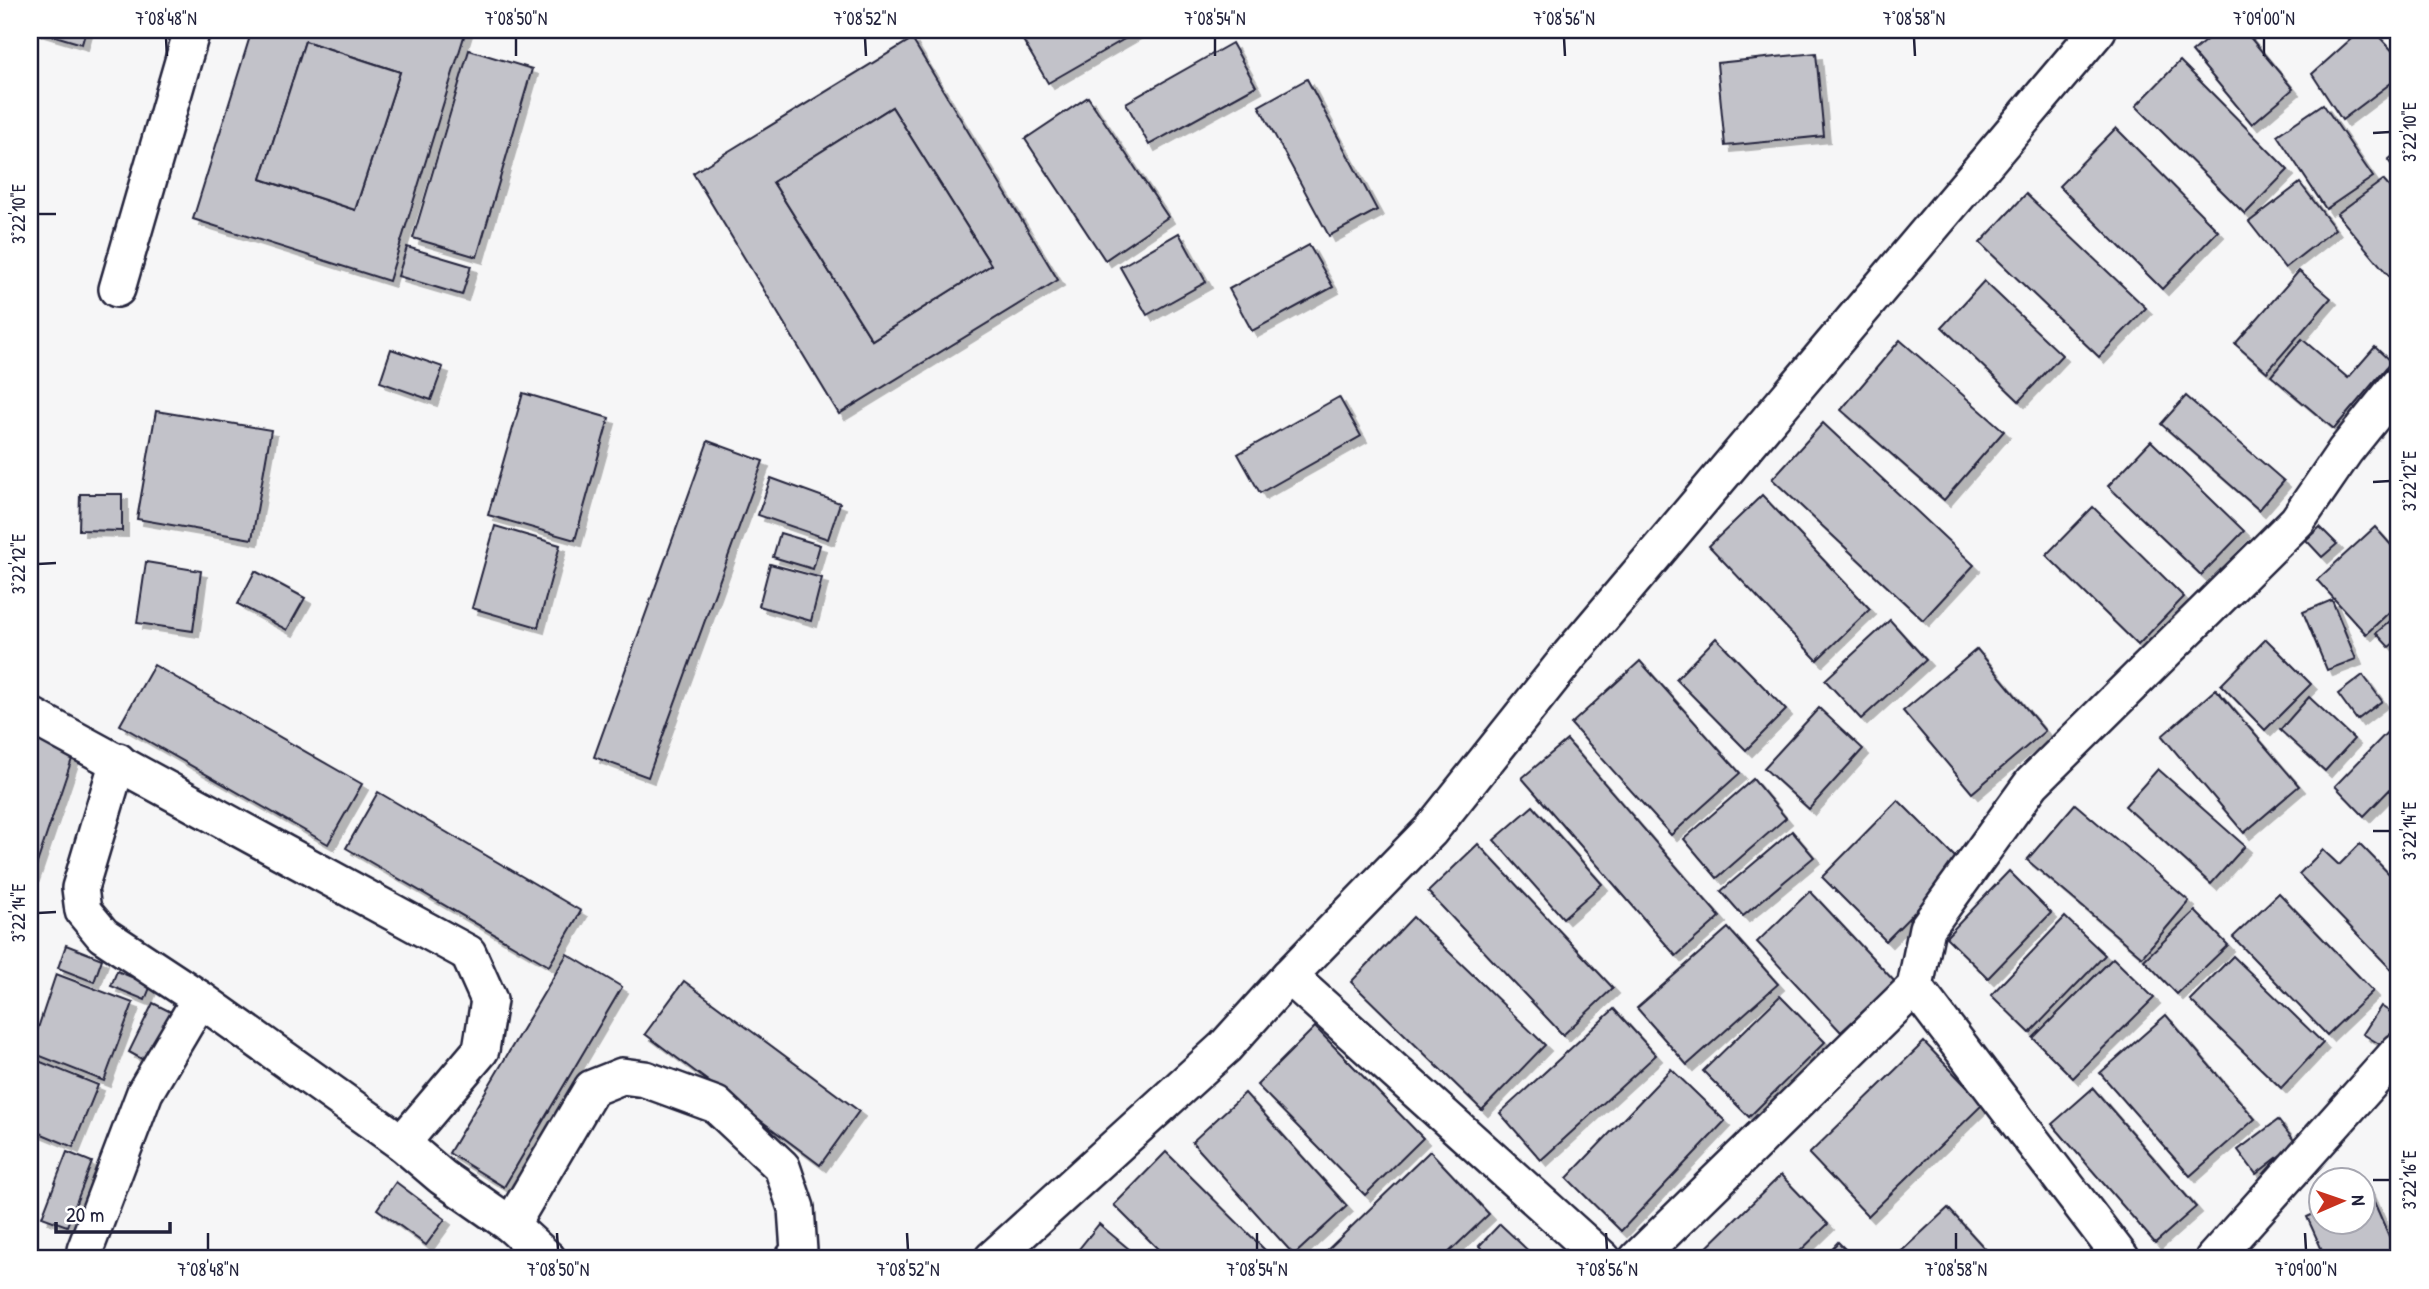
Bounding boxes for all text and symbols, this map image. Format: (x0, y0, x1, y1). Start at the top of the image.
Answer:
text: 7°08'48"N (135, 6, 197, 31)
text: 7°08'50"N (485, 6, 547, 31)
text: 7°08'52"N (834, 6, 896, 31)
text: 7°08'54"N (1184, 6, 1246, 31)
text: 7°08'56"N (1533, 6, 1595, 31)
text: 7°08'58"N (1883, 6, 1945, 31)
text: 7°09'00"N (2233, 6, 2295, 31)
text: 3°22'10"E (2397, 102, 2422, 162)
text: 3°22'10"E (6, 184, 31, 244)
text: 3°22'12"E (2397, 451, 2422, 511)
text: 3°22'12"E (6, 534, 31, 594)
text: 3°22'14"E (2397, 802, 2422, 860)
text: 3°22'14"E (6, 884, 31, 942)
text: 3°22'16"E (2397, 1150, 2422, 1210)
north arrow (2306, 1166, 2376, 1236)
scale bar (56, 1191, 170, 1235)
text: N (2346, 1195, 2372, 1206)
text: 20 m (66, 1200, 104, 1229)
text: 7°08'48"N (177, 1257, 239, 1282)
text: 7°08'50"N (527, 1257, 589, 1282)
text: 7°08'52"N (877, 1257, 939, 1282)
text: 7°08'54"N (1226, 1257, 1288, 1282)
text: 7°08'56"N (1576, 1257, 1638, 1282)
text: 7°08'58"N (1925, 1257, 1987, 1282)
text: 7°09'00"N (2275, 1257, 2337, 1282)

